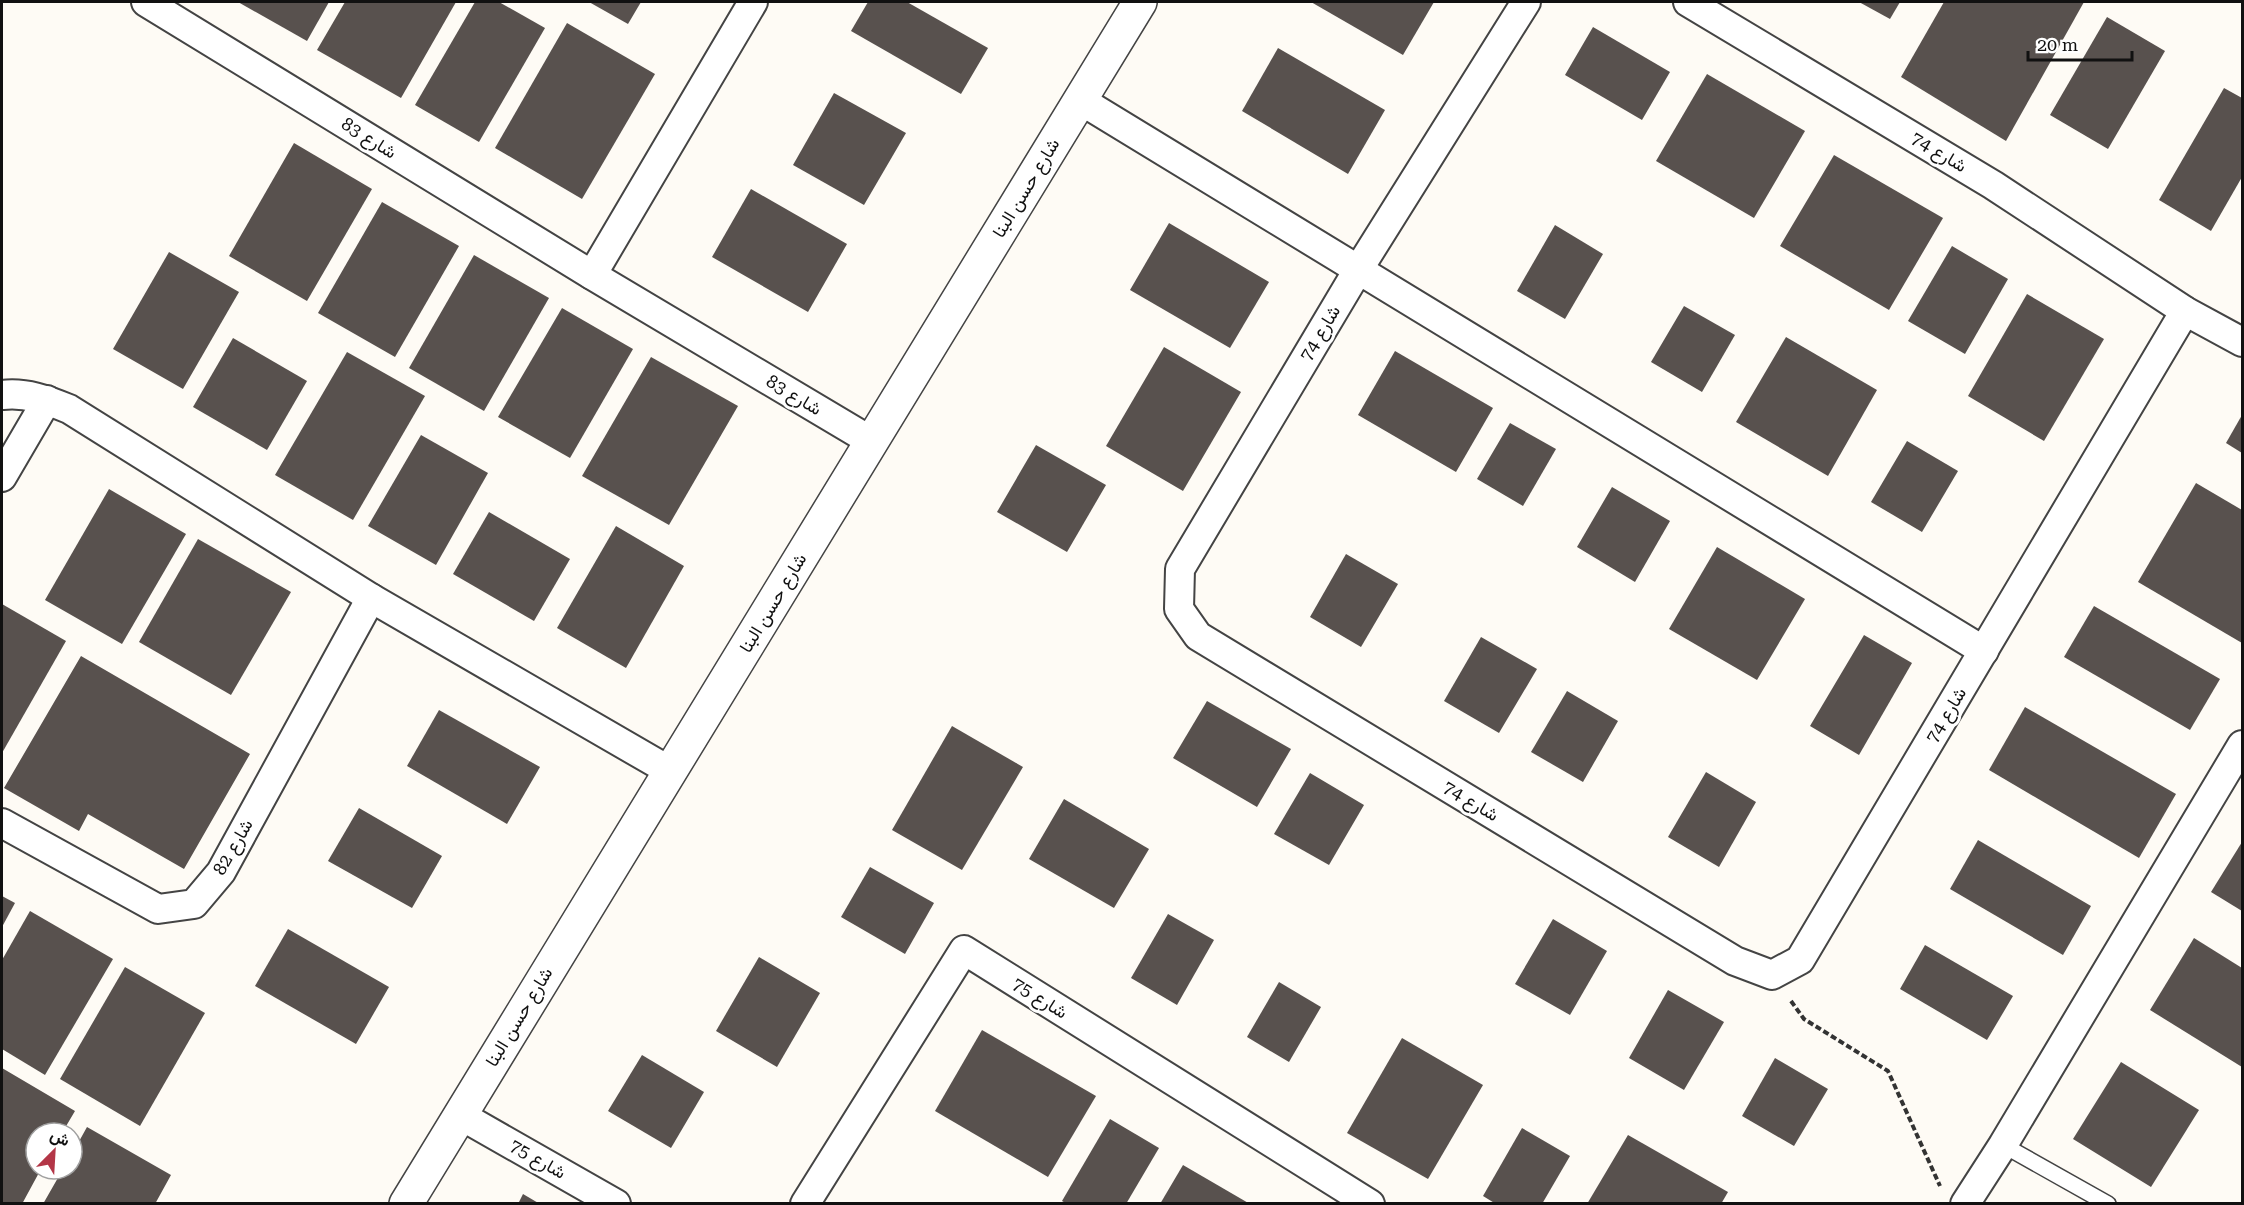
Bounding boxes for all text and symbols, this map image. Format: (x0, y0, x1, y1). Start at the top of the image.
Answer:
scale bar (2028, 24, 2132, 62)
text: 20 m (2037, 34, 2078, 55)
street label: شارع 83 (337, 113, 401, 164)
street label: شارع 74 (1907, 127, 1971, 178)
street label: شارع حسن البنا (988, 134, 1065, 242)
street label: شارع 74 (1295, 301, 1346, 365)
street label: شارع 83 (762, 370, 826, 421)
street label: شارع حسن البنا (735, 549, 812, 657)
street label: شارع 74 (1921, 683, 1972, 747)
street label: شارع 74 (1439, 776, 1503, 827)
street label: شارع 82 (208, 815, 259, 879)
street label: شارع حسن البنا (481, 963, 558, 1071)
street label: شارع 75 (1008, 973, 1072, 1024)
north arrow (24, 1121, 84, 1181)
text: ش (47, 1125, 73, 1150)
street label: شارع 75 (506, 1134, 570, 1185)

